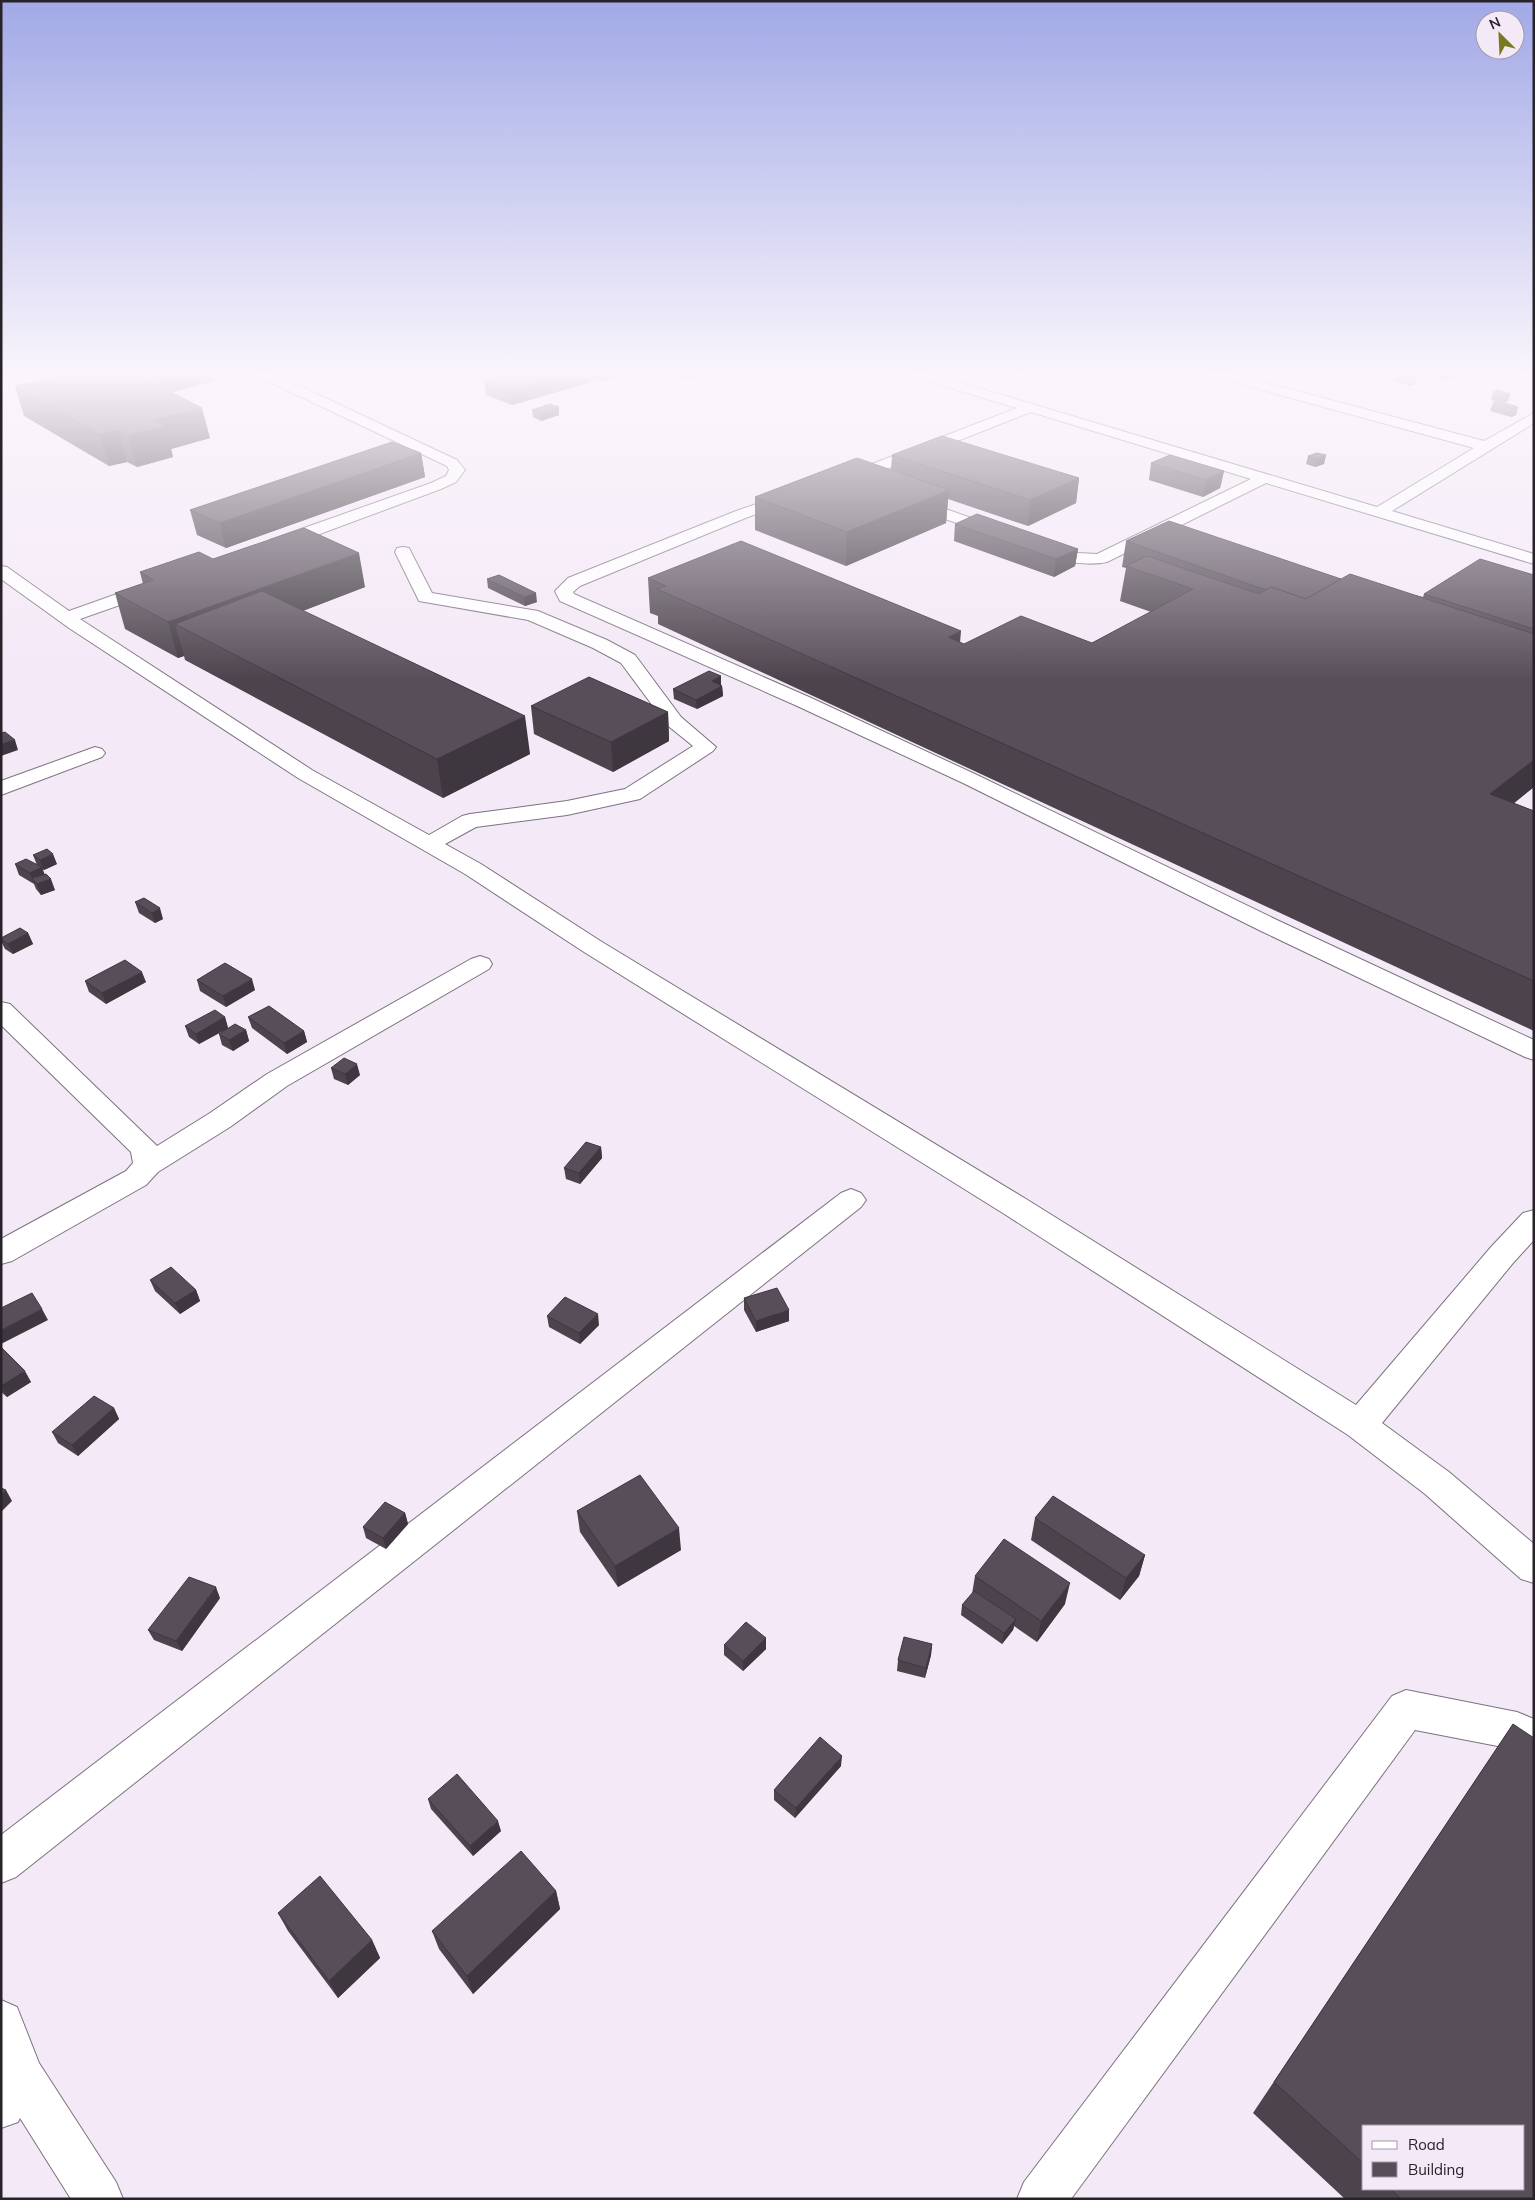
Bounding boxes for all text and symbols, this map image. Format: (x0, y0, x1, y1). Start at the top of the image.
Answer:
north arrow (1475, 10, 1525, 60)
text: N (1486, 13, 1503, 33)
legend (1362, 2125, 1525, 2190)
text: Road (1408, 2135, 1445, 2154)
text: Building (1408, 2160, 1464, 2179)

